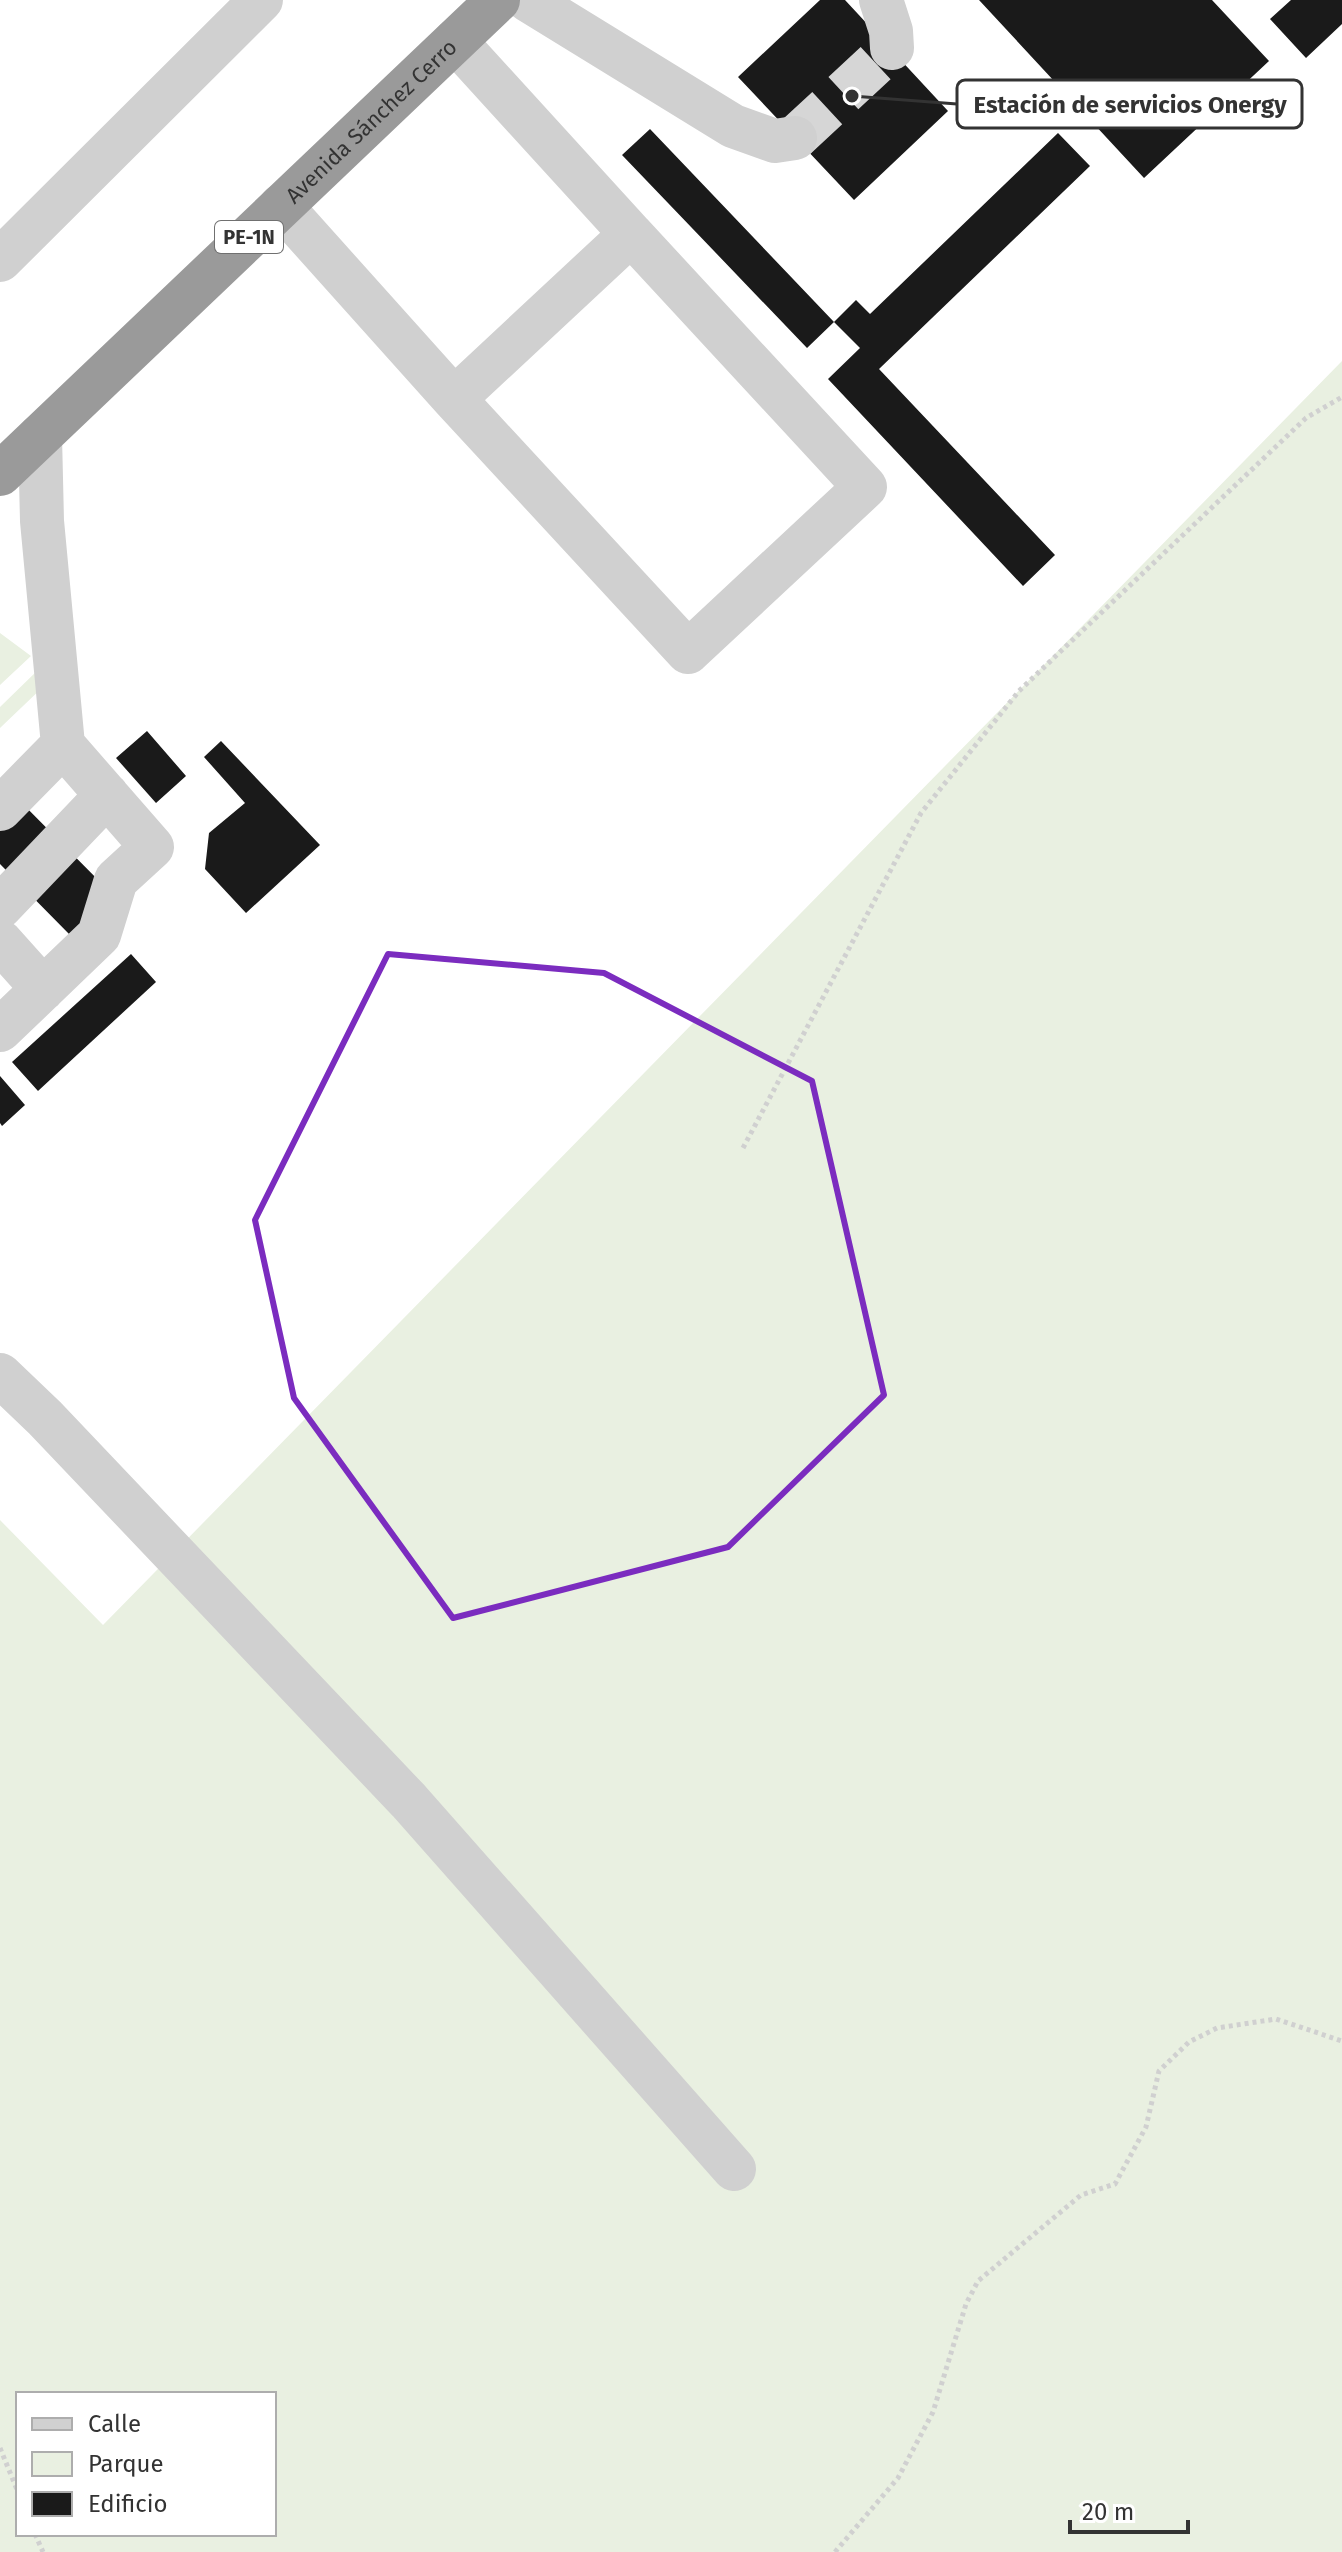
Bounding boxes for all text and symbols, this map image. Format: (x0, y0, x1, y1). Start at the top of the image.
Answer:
street label: Avenida Sánchez Cerro (280, 34, 462, 209)
callout: Estación de servicios Onergy (957, 80, 1302, 128)
text: Estación de servicios Onergy (973, 91, 1287, 119)
road number: PE-1N (215, 221, 283, 253)
legend (16, 2392, 276, 2536)
text: Calle (88, 2410, 141, 2438)
text: Parque (88, 2450, 164, 2478)
scale bar (1070, 2484, 1188, 2534)
text: Edificio (88, 2490, 168, 2518)
text: 20 m (1082, 2498, 1134, 2526)

